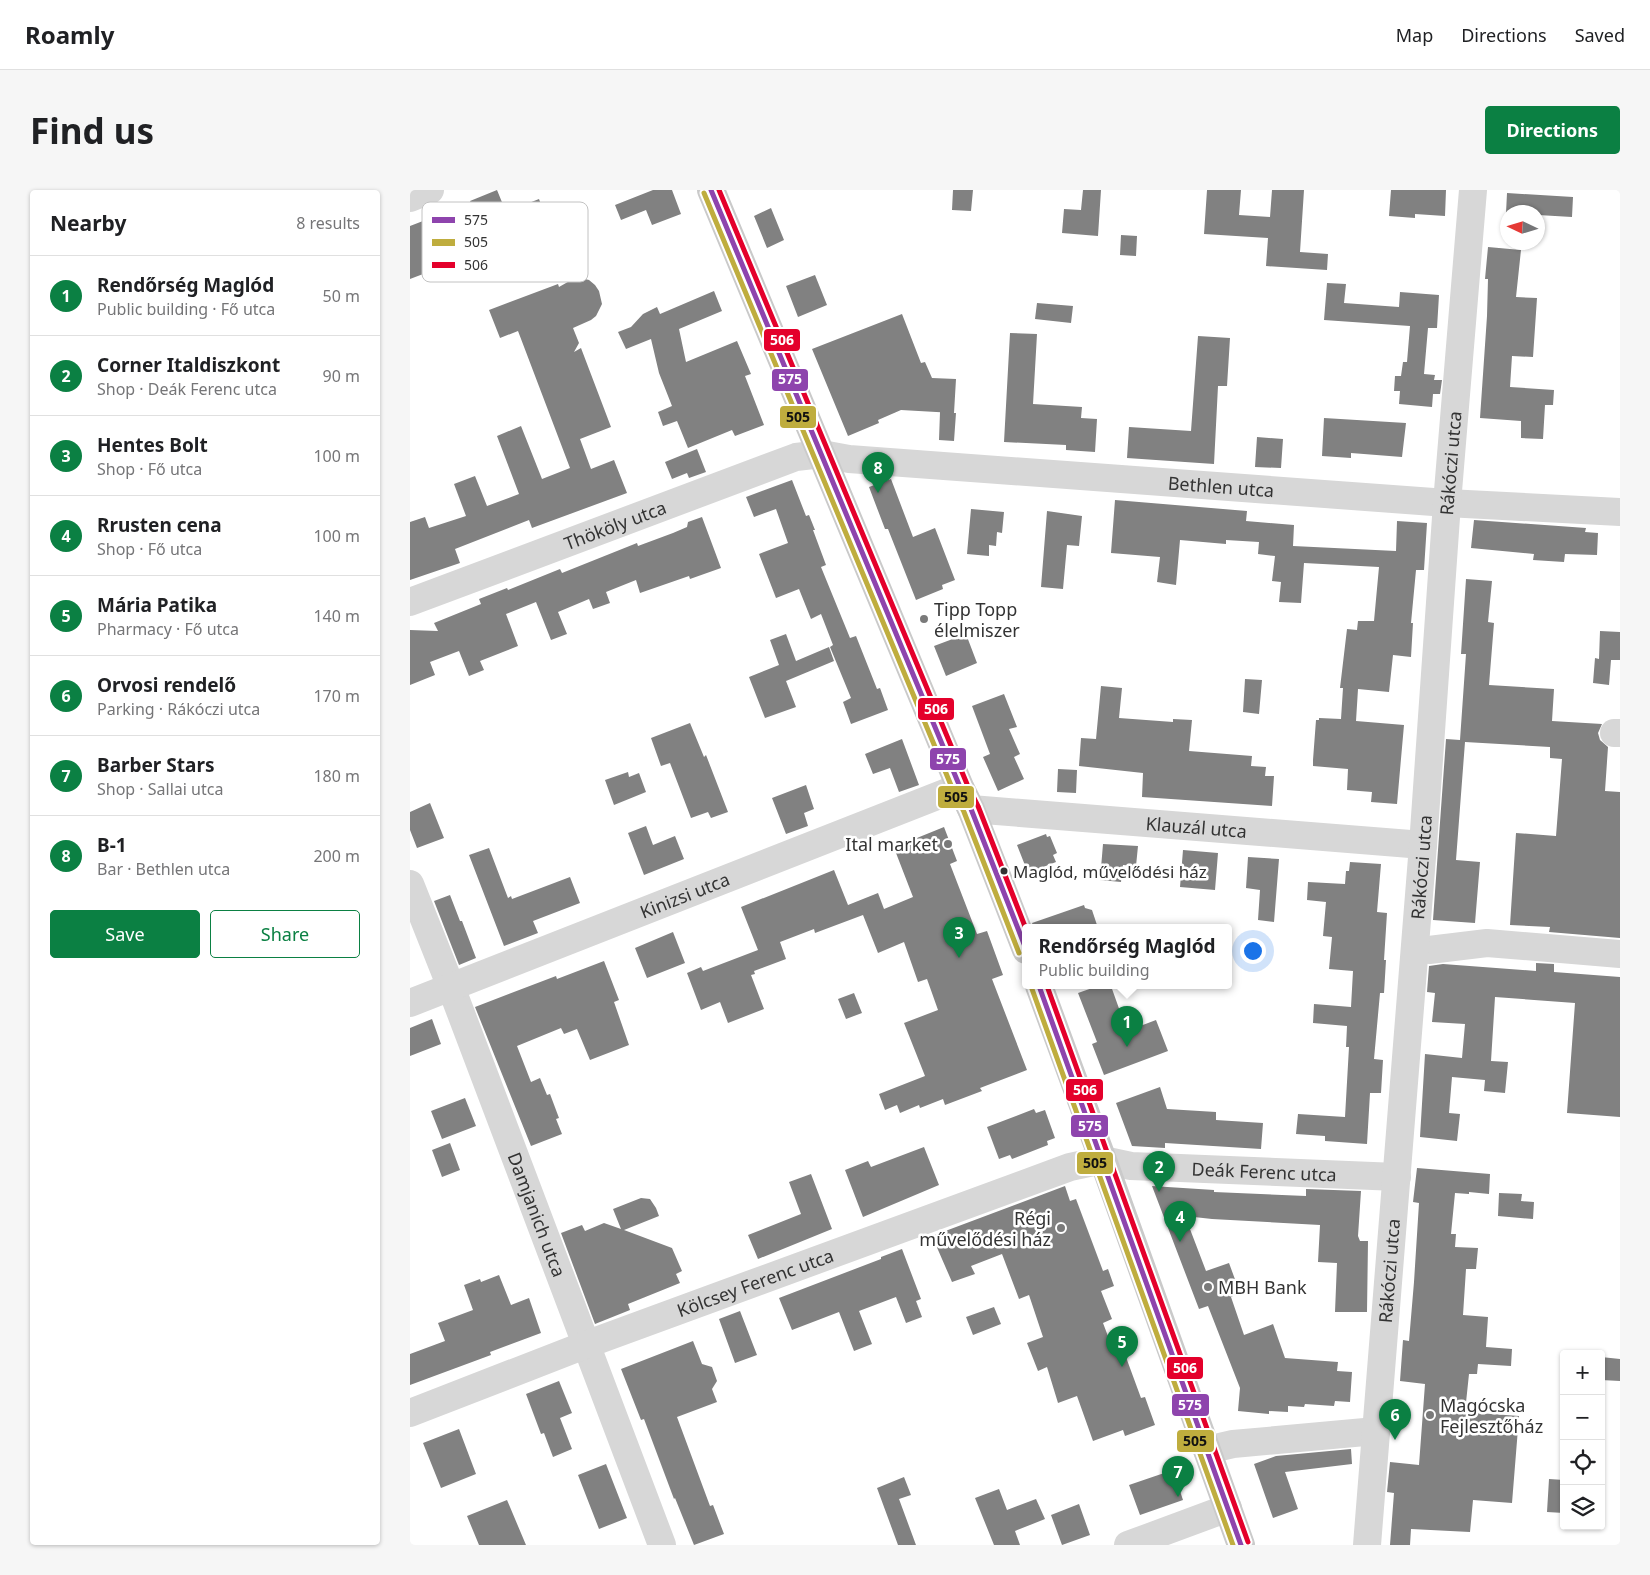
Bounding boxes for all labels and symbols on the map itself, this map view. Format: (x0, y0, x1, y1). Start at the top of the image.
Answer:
legend (422, 202, 588, 282)
north arrow (1500, 205, 1545, 250)
text: 575 (464, 210, 488, 229)
text: 505 (464, 232, 488, 251)
text: 506 (464, 255, 488, 274)
line badge: 506 (763, 328, 801, 352)
text: 506 (770, 330, 794, 349)
line badge: 575 (771, 368, 809, 392)
text: 575 (778, 369, 802, 388)
line badge: 505 (779, 405, 817, 429)
text: 505 (786, 407, 810, 426)
street label: Rákóczi utca (1434, 410, 1467, 516)
pin: 8 (862, 452, 894, 493)
street label: Bethlen utca (1167, 470, 1275, 502)
street label: Thököly utca (560, 495, 670, 555)
place label: Tipp Topp élelmiszer (934, 597, 1020, 642)
marker: Tipp Topp élelmiszer (918, 613, 930, 625)
line badge: 506 (917, 697, 955, 721)
text: 506 (924, 699, 948, 718)
line badge: 575 (929, 747, 967, 771)
text: 575 (936, 749, 960, 768)
line badge: 505 (937, 785, 975, 809)
text: 505 (944, 787, 968, 806)
street label: Klauzál utca (1145, 811, 1248, 843)
street label: Rákóczi utca (1405, 814, 1437, 920)
place label: Ital market (845, 832, 938, 856)
marker: Ital market (942, 838, 954, 850)
place label: Maglód, művelődési ház (1013, 860, 1207, 883)
marker: Maglód, művelődési ház (999, 866, 1009, 876)
street label: Kinizsi utca (636, 867, 733, 924)
pin: 3 (943, 917, 975, 958)
your location (1240, 938, 1266, 964)
pin: 1 (1111, 1006, 1143, 1047)
line badge: 506 (1065, 1078, 1104, 1102)
text: 506 (1073, 1080, 1097, 1099)
line badge: 575 (1070, 1114, 1109, 1138)
text: 575 (1078, 1116, 1102, 1135)
street label: Damjanich utca (503, 1149, 571, 1280)
line badge: 505 (1076, 1151, 1114, 1175)
pin: 2 (1143, 1151, 1175, 1192)
text: 505 (1083, 1153, 1107, 1172)
street label: Deák Ferenc utca (1191, 1157, 1337, 1186)
pin: 4 (1164, 1201, 1196, 1242)
place label: Régi művelődési ház (919, 1206, 1051, 1251)
street label: Rákóczi utca (1373, 1218, 1405, 1324)
marker: Régi művelődési ház (1055, 1222, 1067, 1234)
street label: Kölcsey Ferenc utca (673, 1243, 837, 1322)
place label: MBH Bank (1218, 1275, 1307, 1299)
marker: MBH Bank (1202, 1281, 1214, 1293)
pin: 5 (1106, 1326, 1138, 1367)
line badge: 506 (1166, 1356, 1204, 1380)
text: 506 (1173, 1358, 1197, 1377)
line badge: 575 (1171, 1393, 1210, 1417)
place label: Magócska Fejlesztőház (1440, 1393, 1543, 1438)
text: 575 (1178, 1395, 1202, 1414)
pin: 6 (1379, 1399, 1411, 1440)
marker: Magócska Fejlesztőház (1424, 1409, 1436, 1421)
line badge: 505 (1176, 1429, 1215, 1453)
text: 505 (1183, 1431, 1207, 1450)
pin: 7 (1162, 1456, 1194, 1497)

